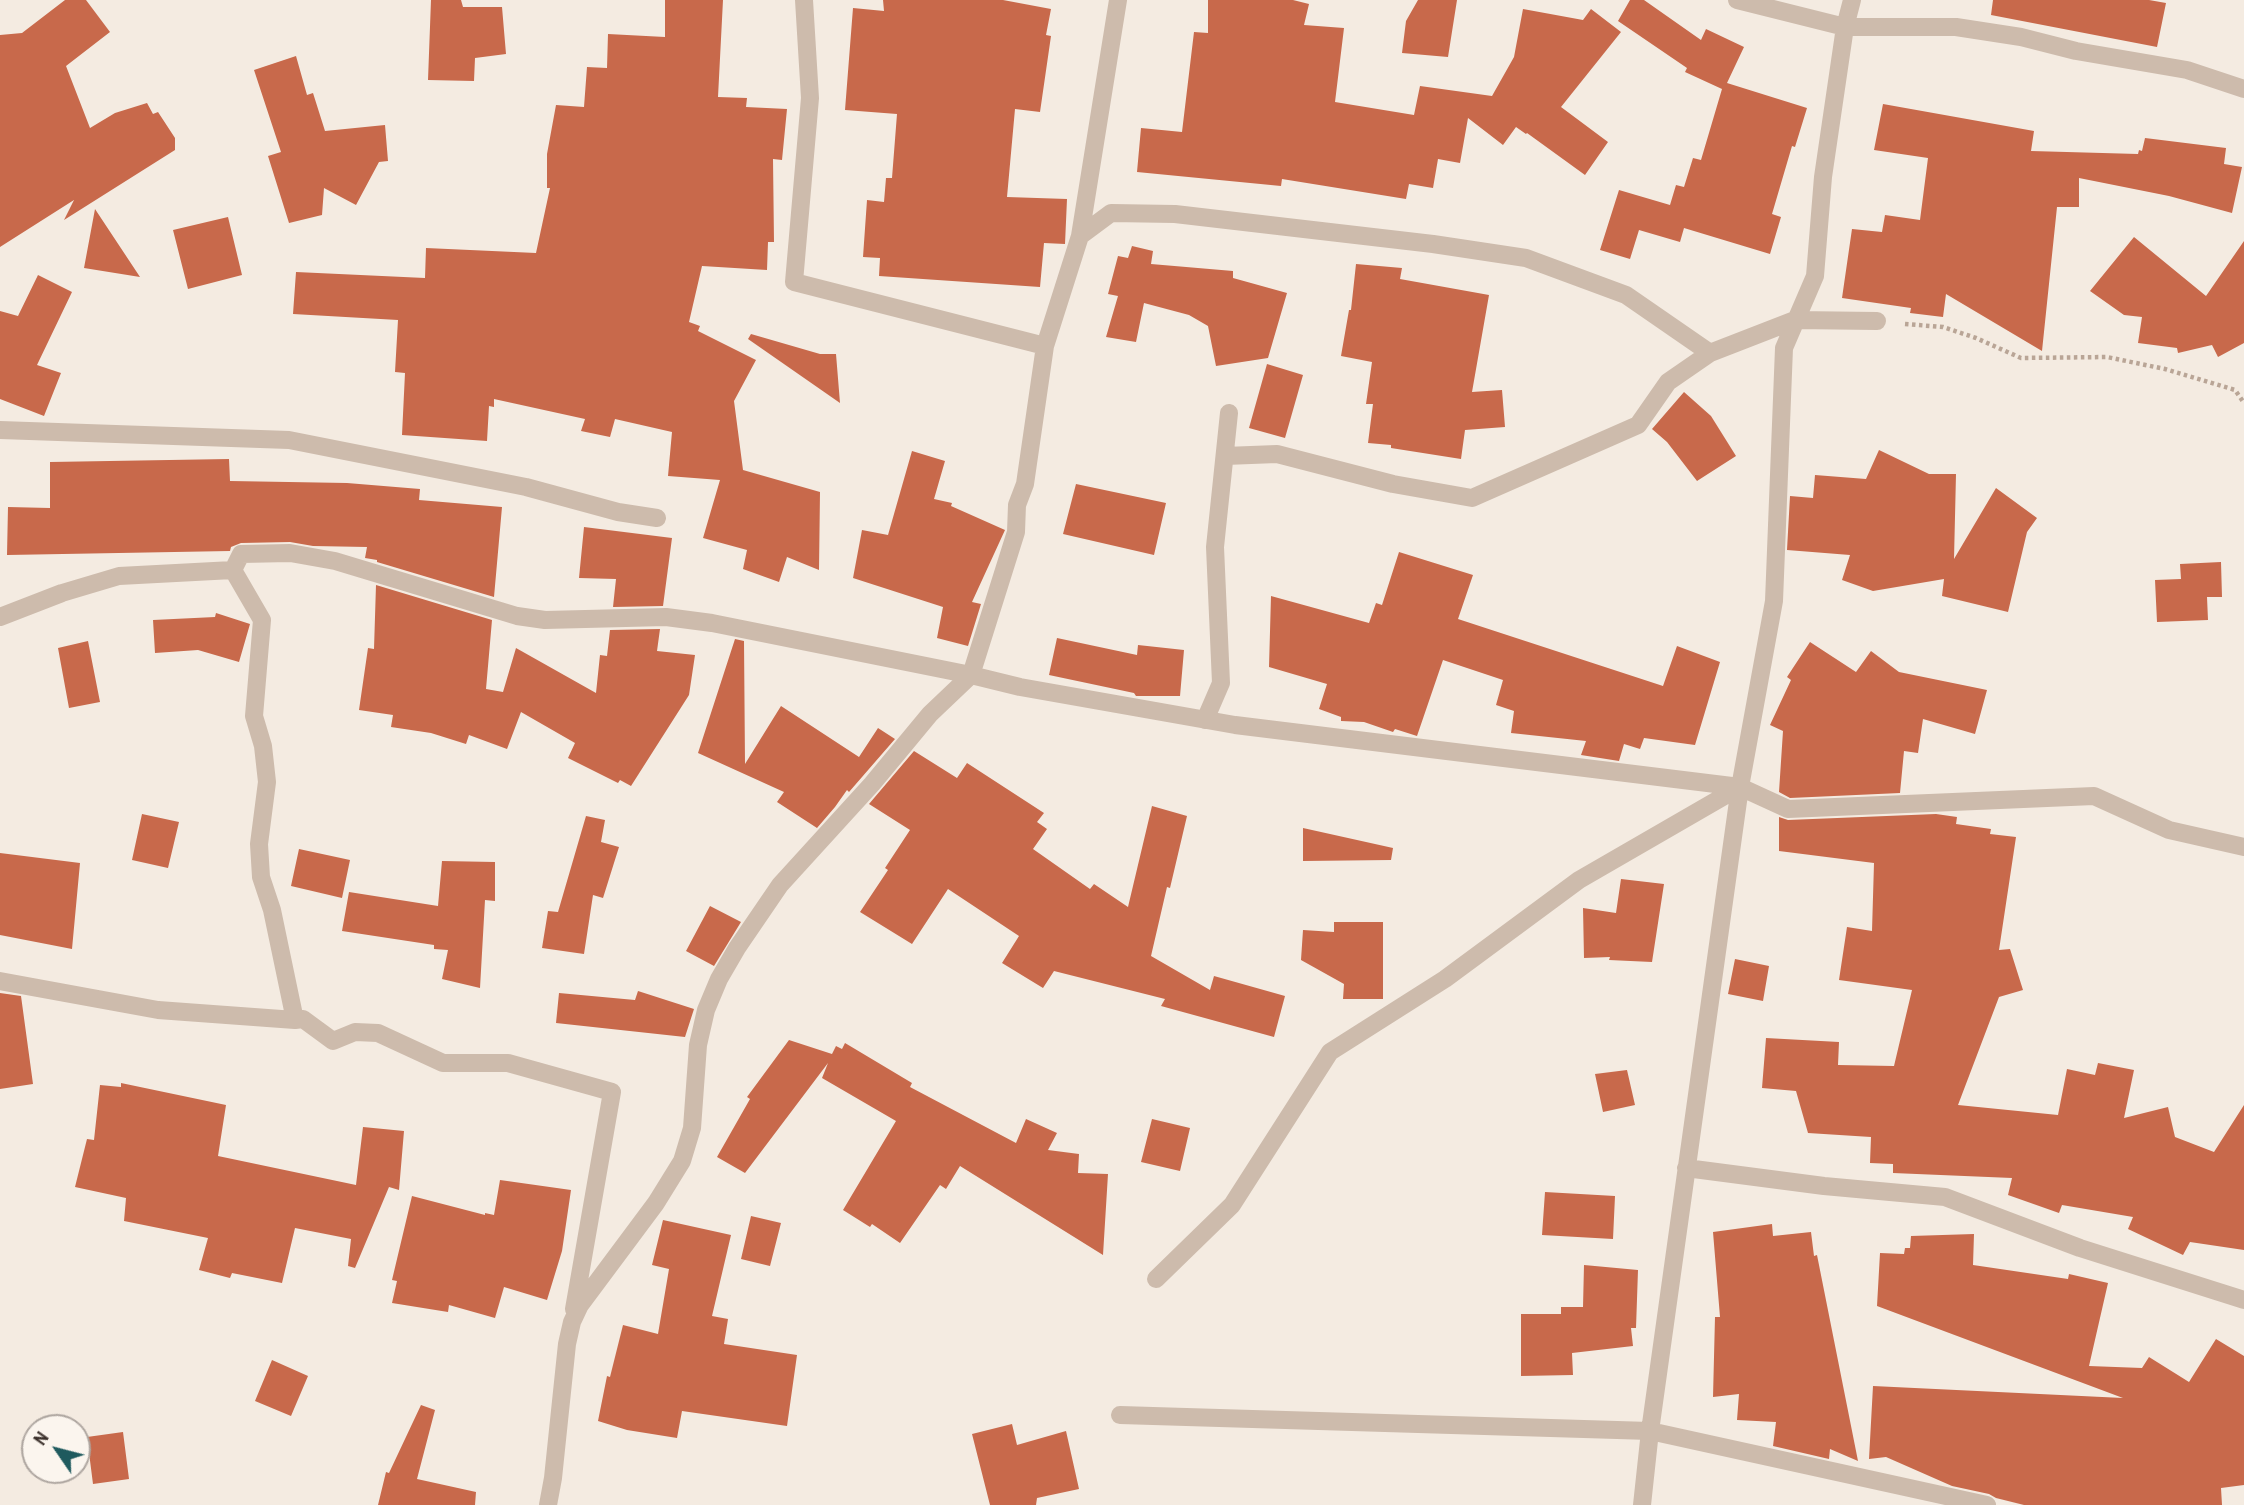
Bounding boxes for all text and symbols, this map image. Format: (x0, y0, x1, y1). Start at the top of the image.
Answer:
north arrow (21, 1414, 91, 1484)
text: N (27, 1426, 54, 1450)

